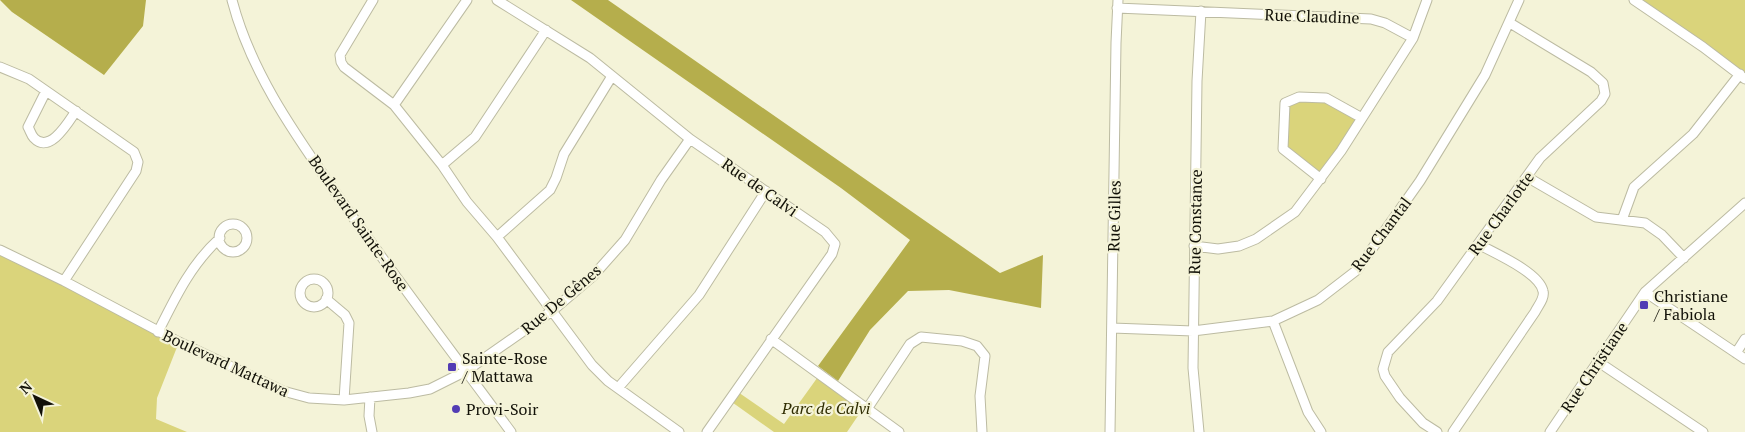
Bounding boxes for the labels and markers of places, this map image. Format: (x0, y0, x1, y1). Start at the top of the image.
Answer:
place label: Christiane / Fabiola (1653, 285, 1728, 325)
marker: Christiane / Fabiola (1638, 299, 1650, 311)
place label: Sainte-Rose / Mattawa (461, 347, 547, 387)
marker: Sainte-Rose / Mattawa (446, 361, 458, 373)
place label: Provi-Soir (466, 398, 539, 420)
marker: Provi-Soir (450, 403, 462, 415)

